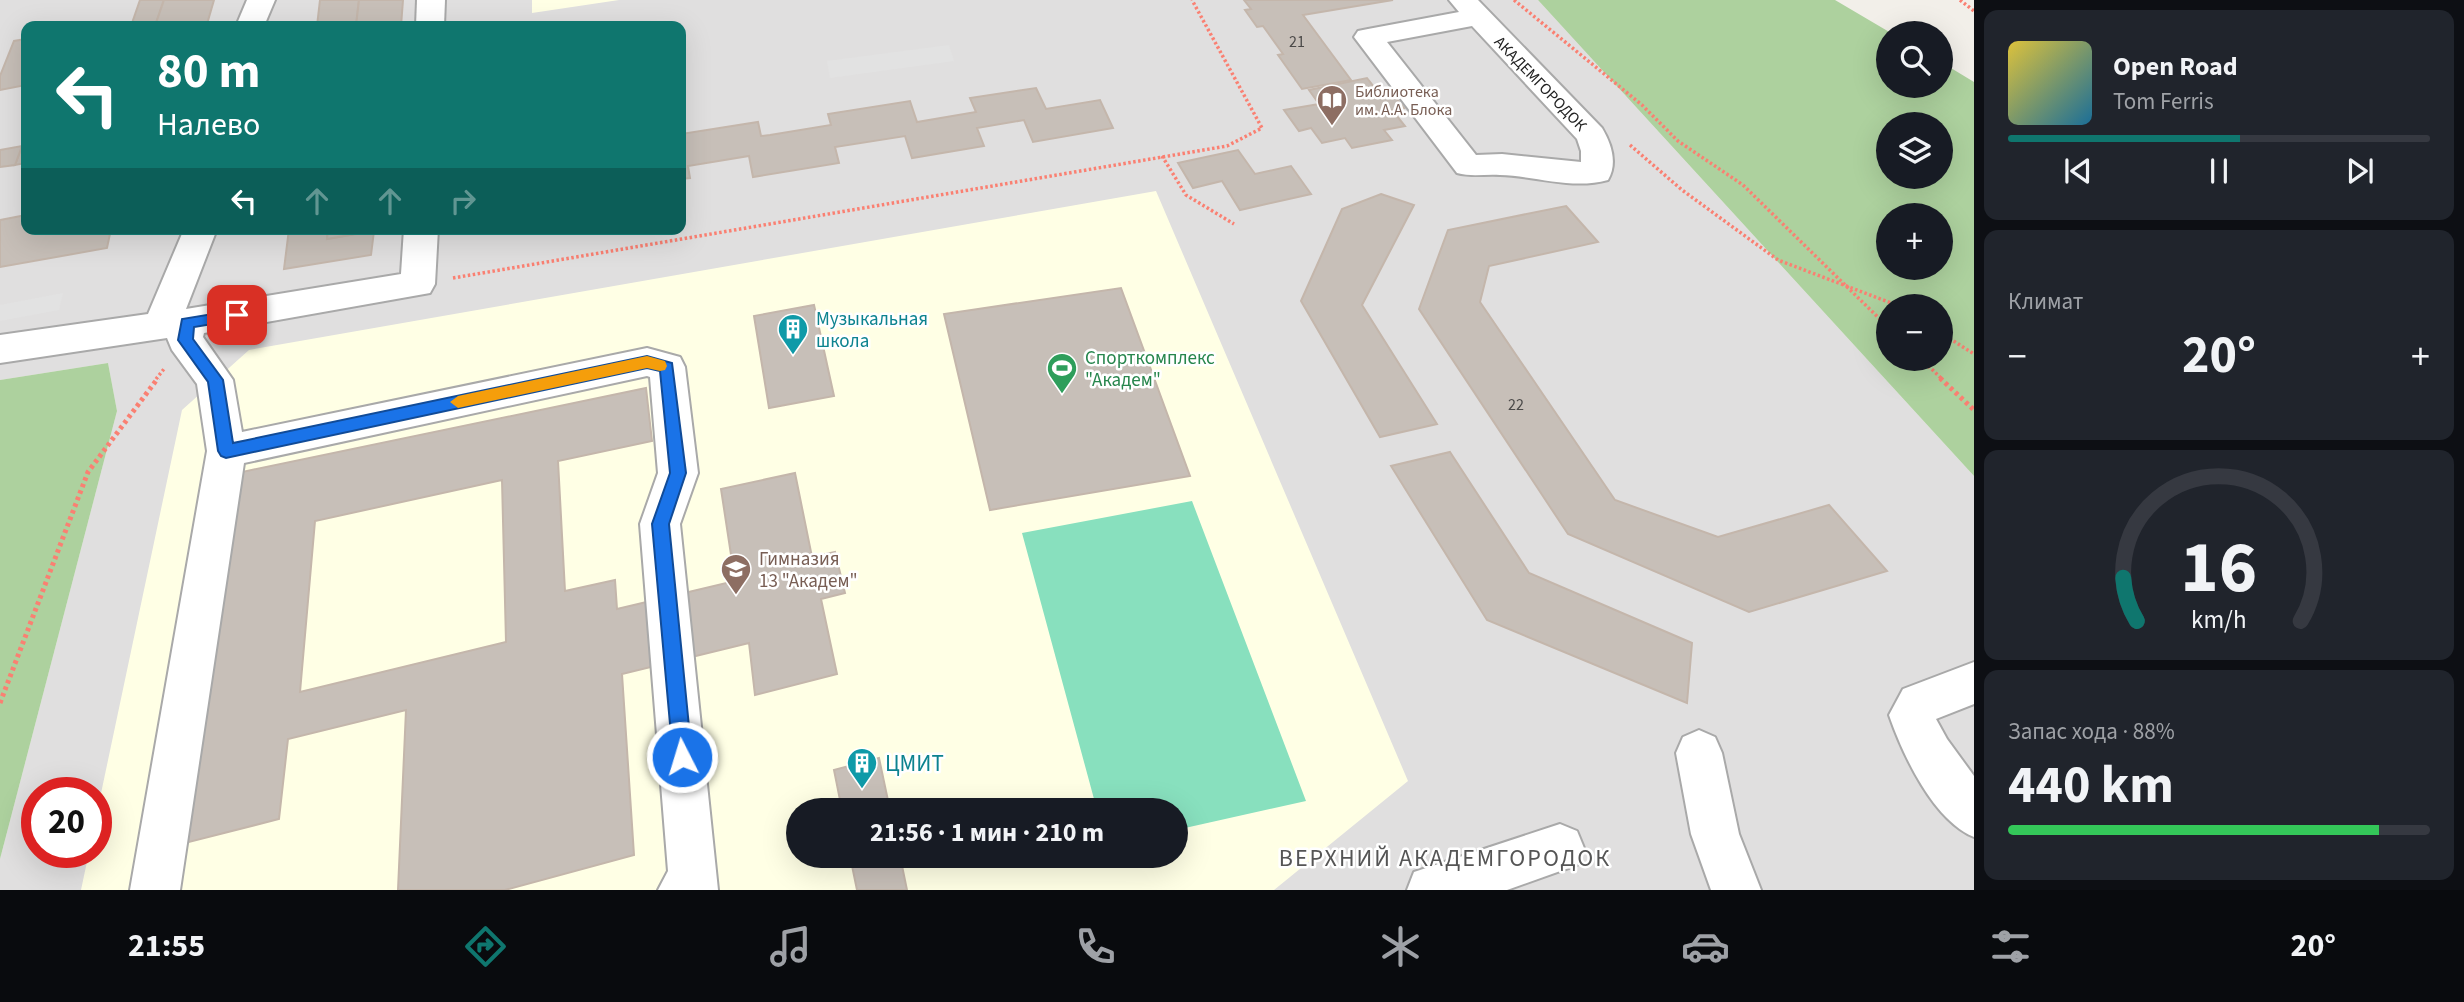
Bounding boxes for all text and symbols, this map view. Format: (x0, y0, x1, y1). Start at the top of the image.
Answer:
map controls (1876, 21, 1953, 371)
button: search (1876, 21, 1953, 98)
house number: 21 (1289, 31, 1305, 53)
street label: АКАДЕМГОРОДОК (1489, 31, 1592, 137)
text: 80 m (157, 37, 261, 107)
text: Open Road (2113, 48, 2238, 85)
icon: left (42, 49, 133, 140)
place label: Библиотека им. А.А. Блока (1355, 81, 1452, 121)
library icon: Библиотека им. А.А. Блока (1315, 83, 1349, 127)
text: Tom Ferris (2113, 85, 2214, 118)
text: Налево (157, 102, 260, 148)
button: layers (1876, 112, 1953, 189)
icon: previous (2059, 152, 2097, 190)
icon: pause (2200, 152, 2238, 190)
icon: next (2341, 152, 2379, 190)
icon: left (225, 182, 263, 220)
icon: ahead (298, 182, 336, 220)
icon: ahead (371, 182, 409, 220)
icon: right (444, 182, 482, 220)
button: + (1876, 203, 1953, 280)
pin (207, 285, 267, 345)
text: Климат (2008, 285, 2083, 318)
button: − (1876, 294, 1953, 371)
icon: arrive (218, 296, 256, 334)
place label: Музыкальная школа (816, 306, 928, 355)
building icon: Музыкальная школа (776, 312, 810, 356)
text: 20° (2182, 319, 2256, 393)
text: − (2008, 330, 2027, 384)
text: + (2411, 330, 2430, 384)
place label: Спорткомплекс "Академ" (1085, 345, 1215, 394)
sports icon: Спорткомплекс "Академ" (1045, 351, 1079, 395)
house number: 22 (1508, 394, 1524, 416)
text: 16 (2181, 516, 2257, 620)
place label: Гимназия 13 "Академ" (759, 546, 858, 595)
school or university icon: Гимназия 13 "Академ" (719, 552, 753, 596)
text: km/h (2191, 602, 2247, 638)
text: Запас хода · 88% (2008, 715, 2175, 748)
position arrow (645, 720, 719, 794)
building icon: ЦМИТ (845, 746, 879, 790)
place label: ЦМИТ (885, 747, 944, 780)
text: 440 km (2008, 749, 2174, 823)
speed limit sign: 20 (21, 777, 112, 868)
text: 21:56 · 1 мин · 210 m (870, 814, 1104, 851)
district label: ВЕРХНИЙ АКАДЕМГОРОДОК (1279, 841, 1611, 876)
icon: directions (461, 922, 510, 971)
icon: music (766, 922, 815, 971)
icon: phone (1071, 922, 1120, 971)
icon: climate (1376, 922, 1425, 971)
icon: car (1681, 922, 1730, 971)
icon: filters (1986, 922, 2035, 971)
text: 21:55 (128, 923, 205, 969)
text: 20° (2290, 923, 2336, 969)

